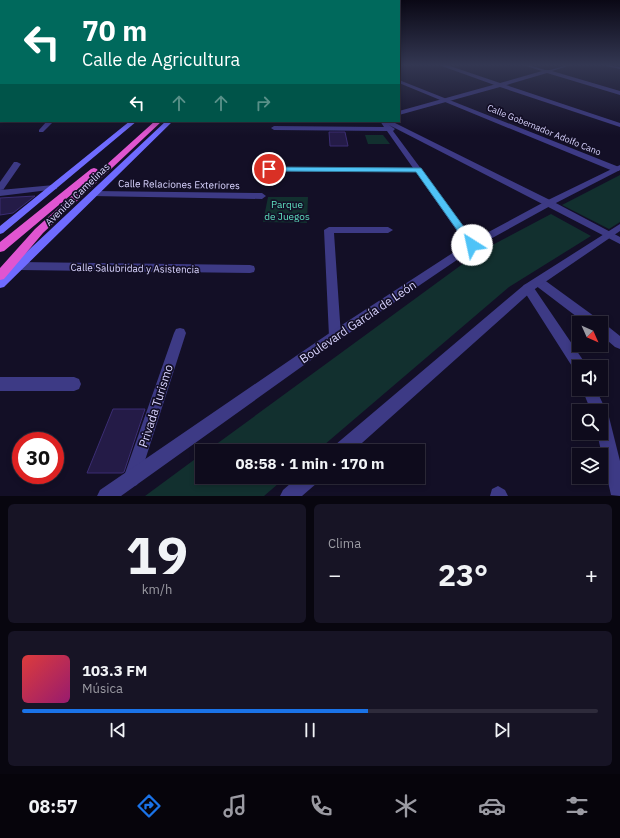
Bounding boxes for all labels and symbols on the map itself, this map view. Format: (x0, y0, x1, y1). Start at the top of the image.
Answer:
street label: Calle Gobernador Adolfo Cano (486, 102, 603, 157)
pin (252, 152, 286, 186)
street label: Avenida Camelinas (42, 160, 113, 229)
street label: Calle Relaciones Exteriores (118, 177, 240, 192)
park label: Parque de Juegos (264, 198, 310, 223)
position arrow (451, 224, 493, 266)
street label: Calle Salubridad y Asistencia (70, 261, 200, 276)
street label: Boulevard García de León (297, 277, 419, 366)
north arrow (572, 316, 608, 352)
street label: Privada Turismo (135, 362, 176, 449)
speed limit sign: 30 (12, 432, 64, 484)

